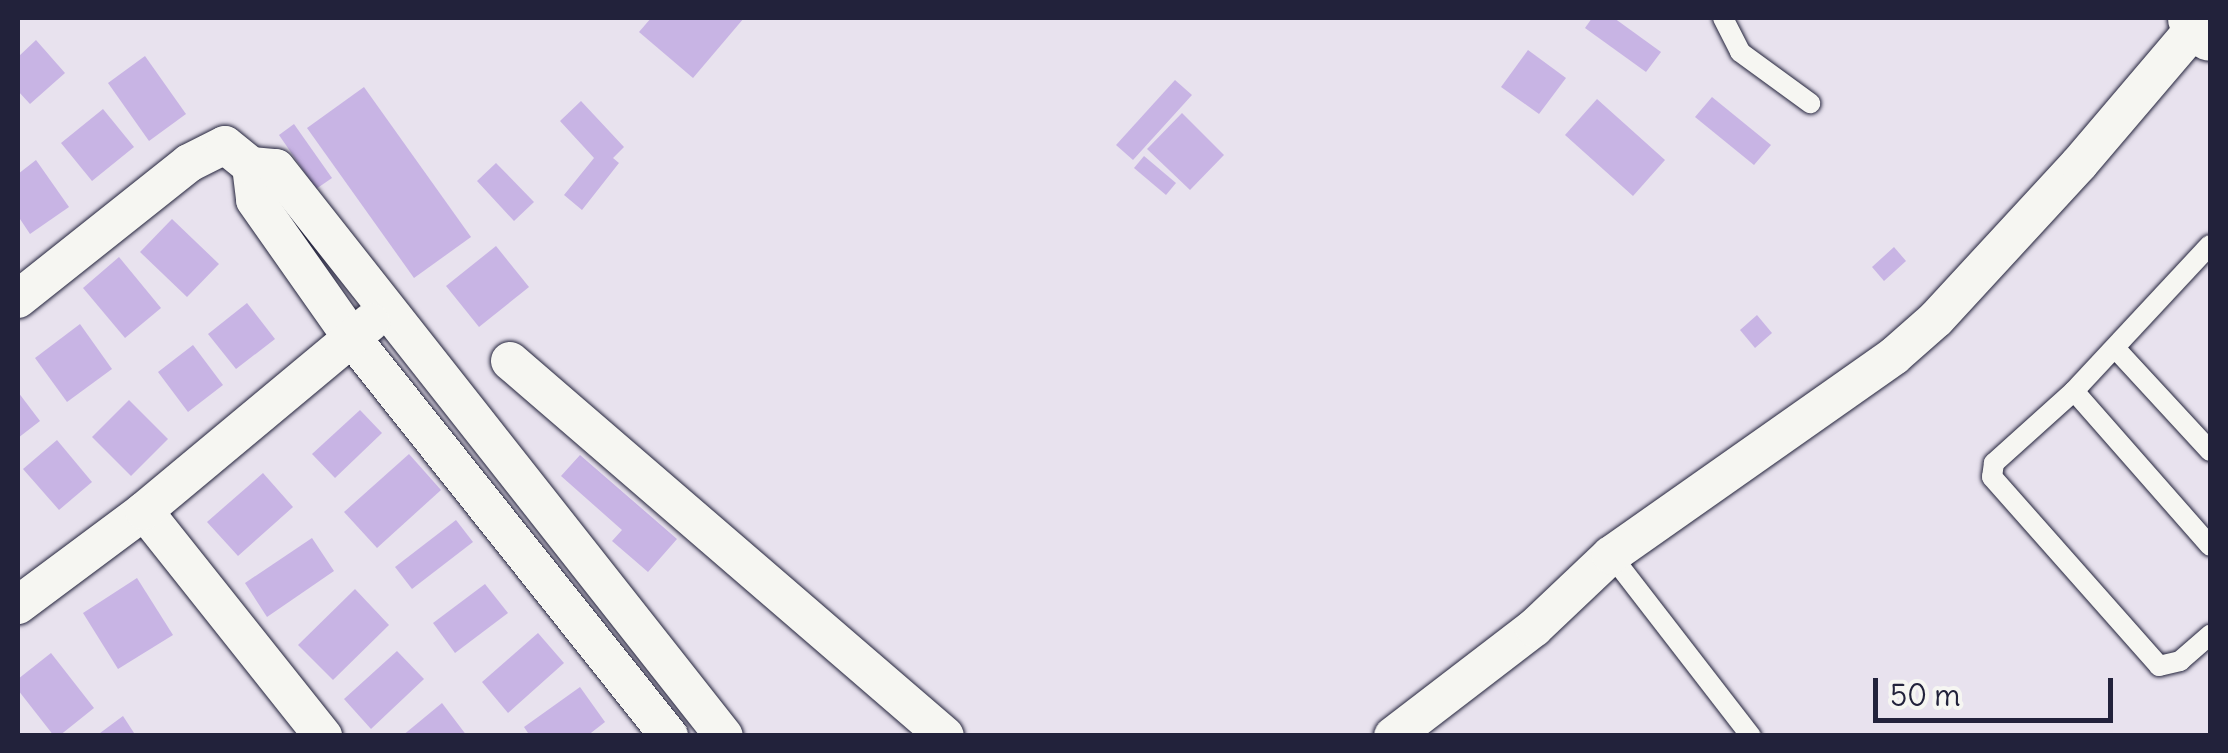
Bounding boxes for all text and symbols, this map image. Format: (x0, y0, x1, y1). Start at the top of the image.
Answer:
scale bar (1878, 658, 2118, 720)
text: 50 m (1890, 676, 1960, 714)

